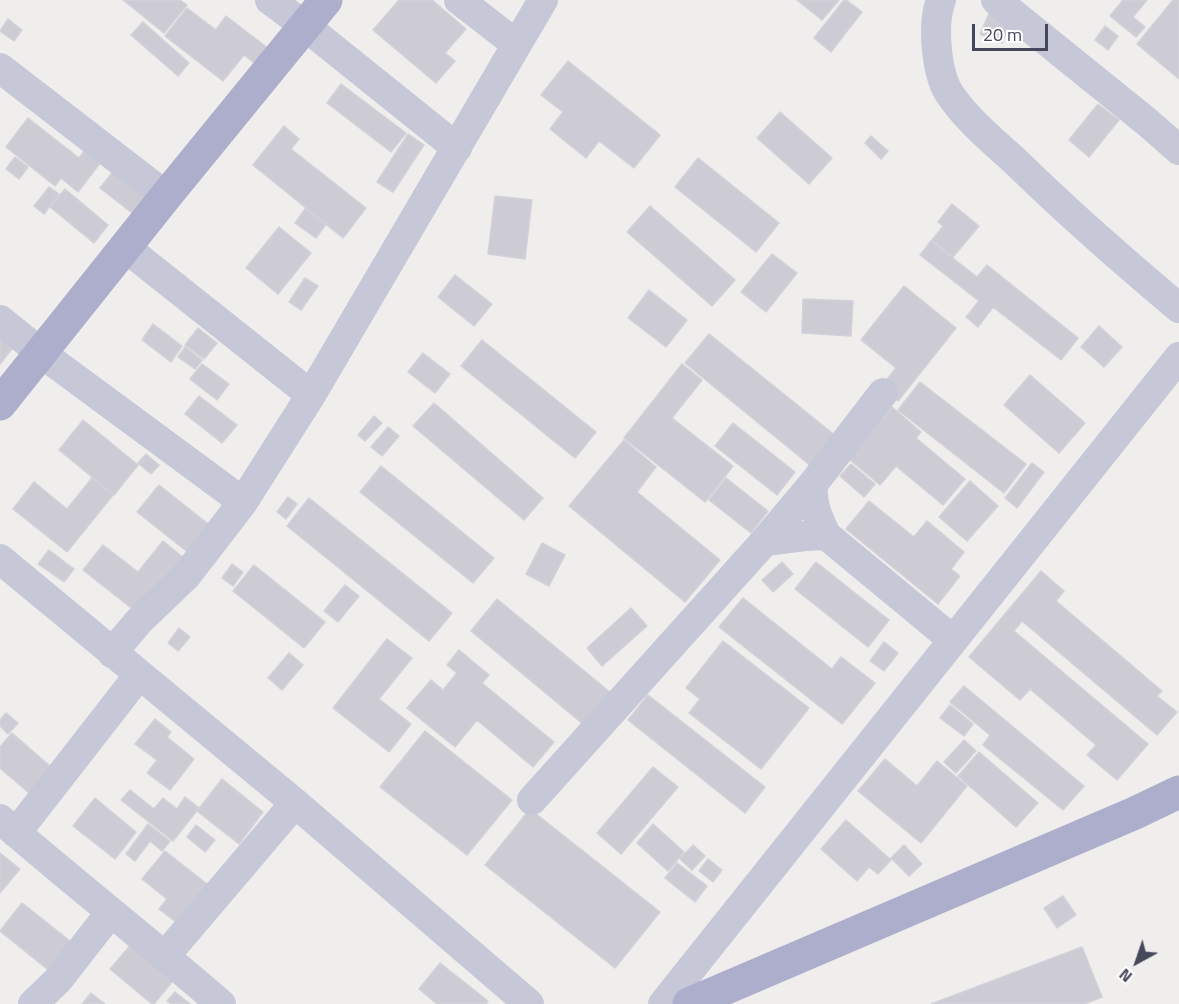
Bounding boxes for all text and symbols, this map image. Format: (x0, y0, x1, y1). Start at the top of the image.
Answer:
scale bar (975, 12, 1052, 50)
text: 20 m (983, 21, 1022, 48)
north arrow (1107, 932, 1167, 992)
text: N (1113, 963, 1137, 989)

